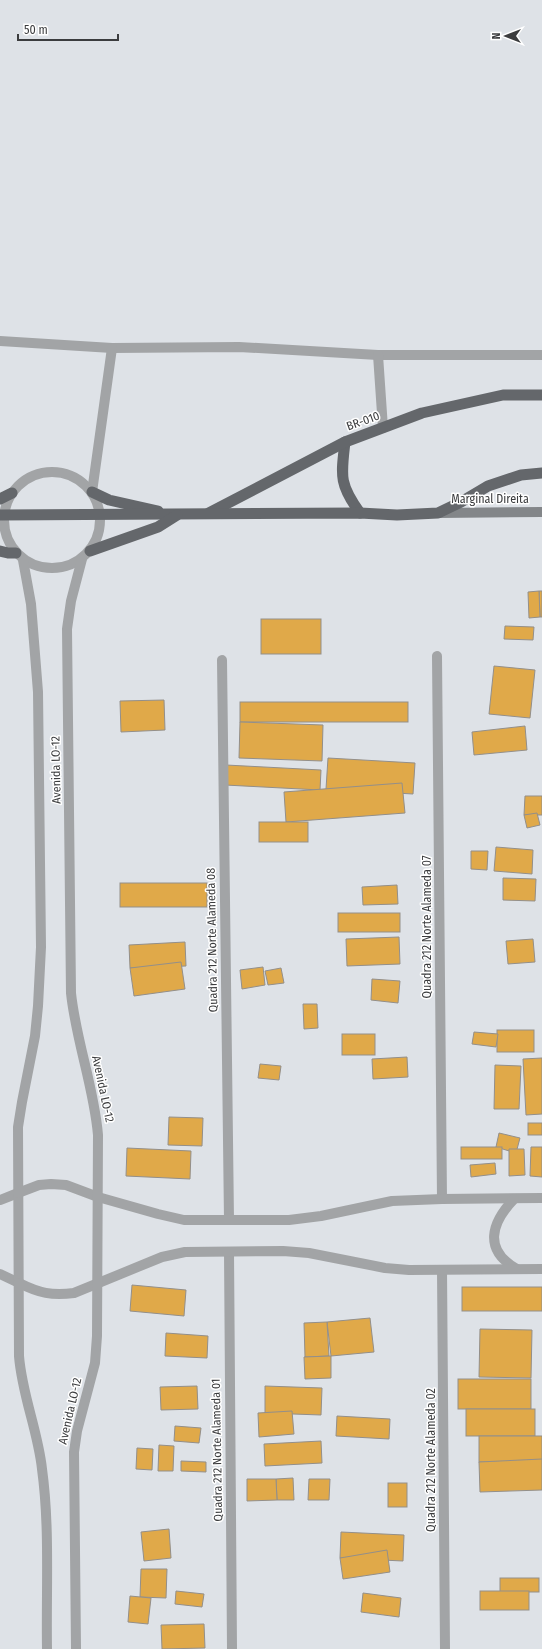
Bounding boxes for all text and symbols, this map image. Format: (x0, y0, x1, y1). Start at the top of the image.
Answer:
scale bar (18, 16, 118, 42)
north arrow (486, 16, 526, 56)
text: 50 m (24, 23, 48, 37)
text: N (490, 33, 503, 39)
street label: BR-010 (345, 409, 381, 433)
street label: Marginal Direita (451, 492, 529, 506)
street label: Avenida LO-12 (48, 736, 64, 804)
street label: Quadra 212 Norte Alameda 07 (420, 855, 434, 999)
street label: Quadra 212 Norte Alameda 08 (204, 868, 220, 1012)
street label: Avenida LO-12 (89, 1054, 117, 1124)
street label: Avenida LO-12 (56, 1376, 84, 1446)
street label: Quadra 212 Norte Alameda 01 (209, 1378, 225, 1522)
street label: Quadra 212 Norte Alameda 02 (424, 1388, 438, 1532)

